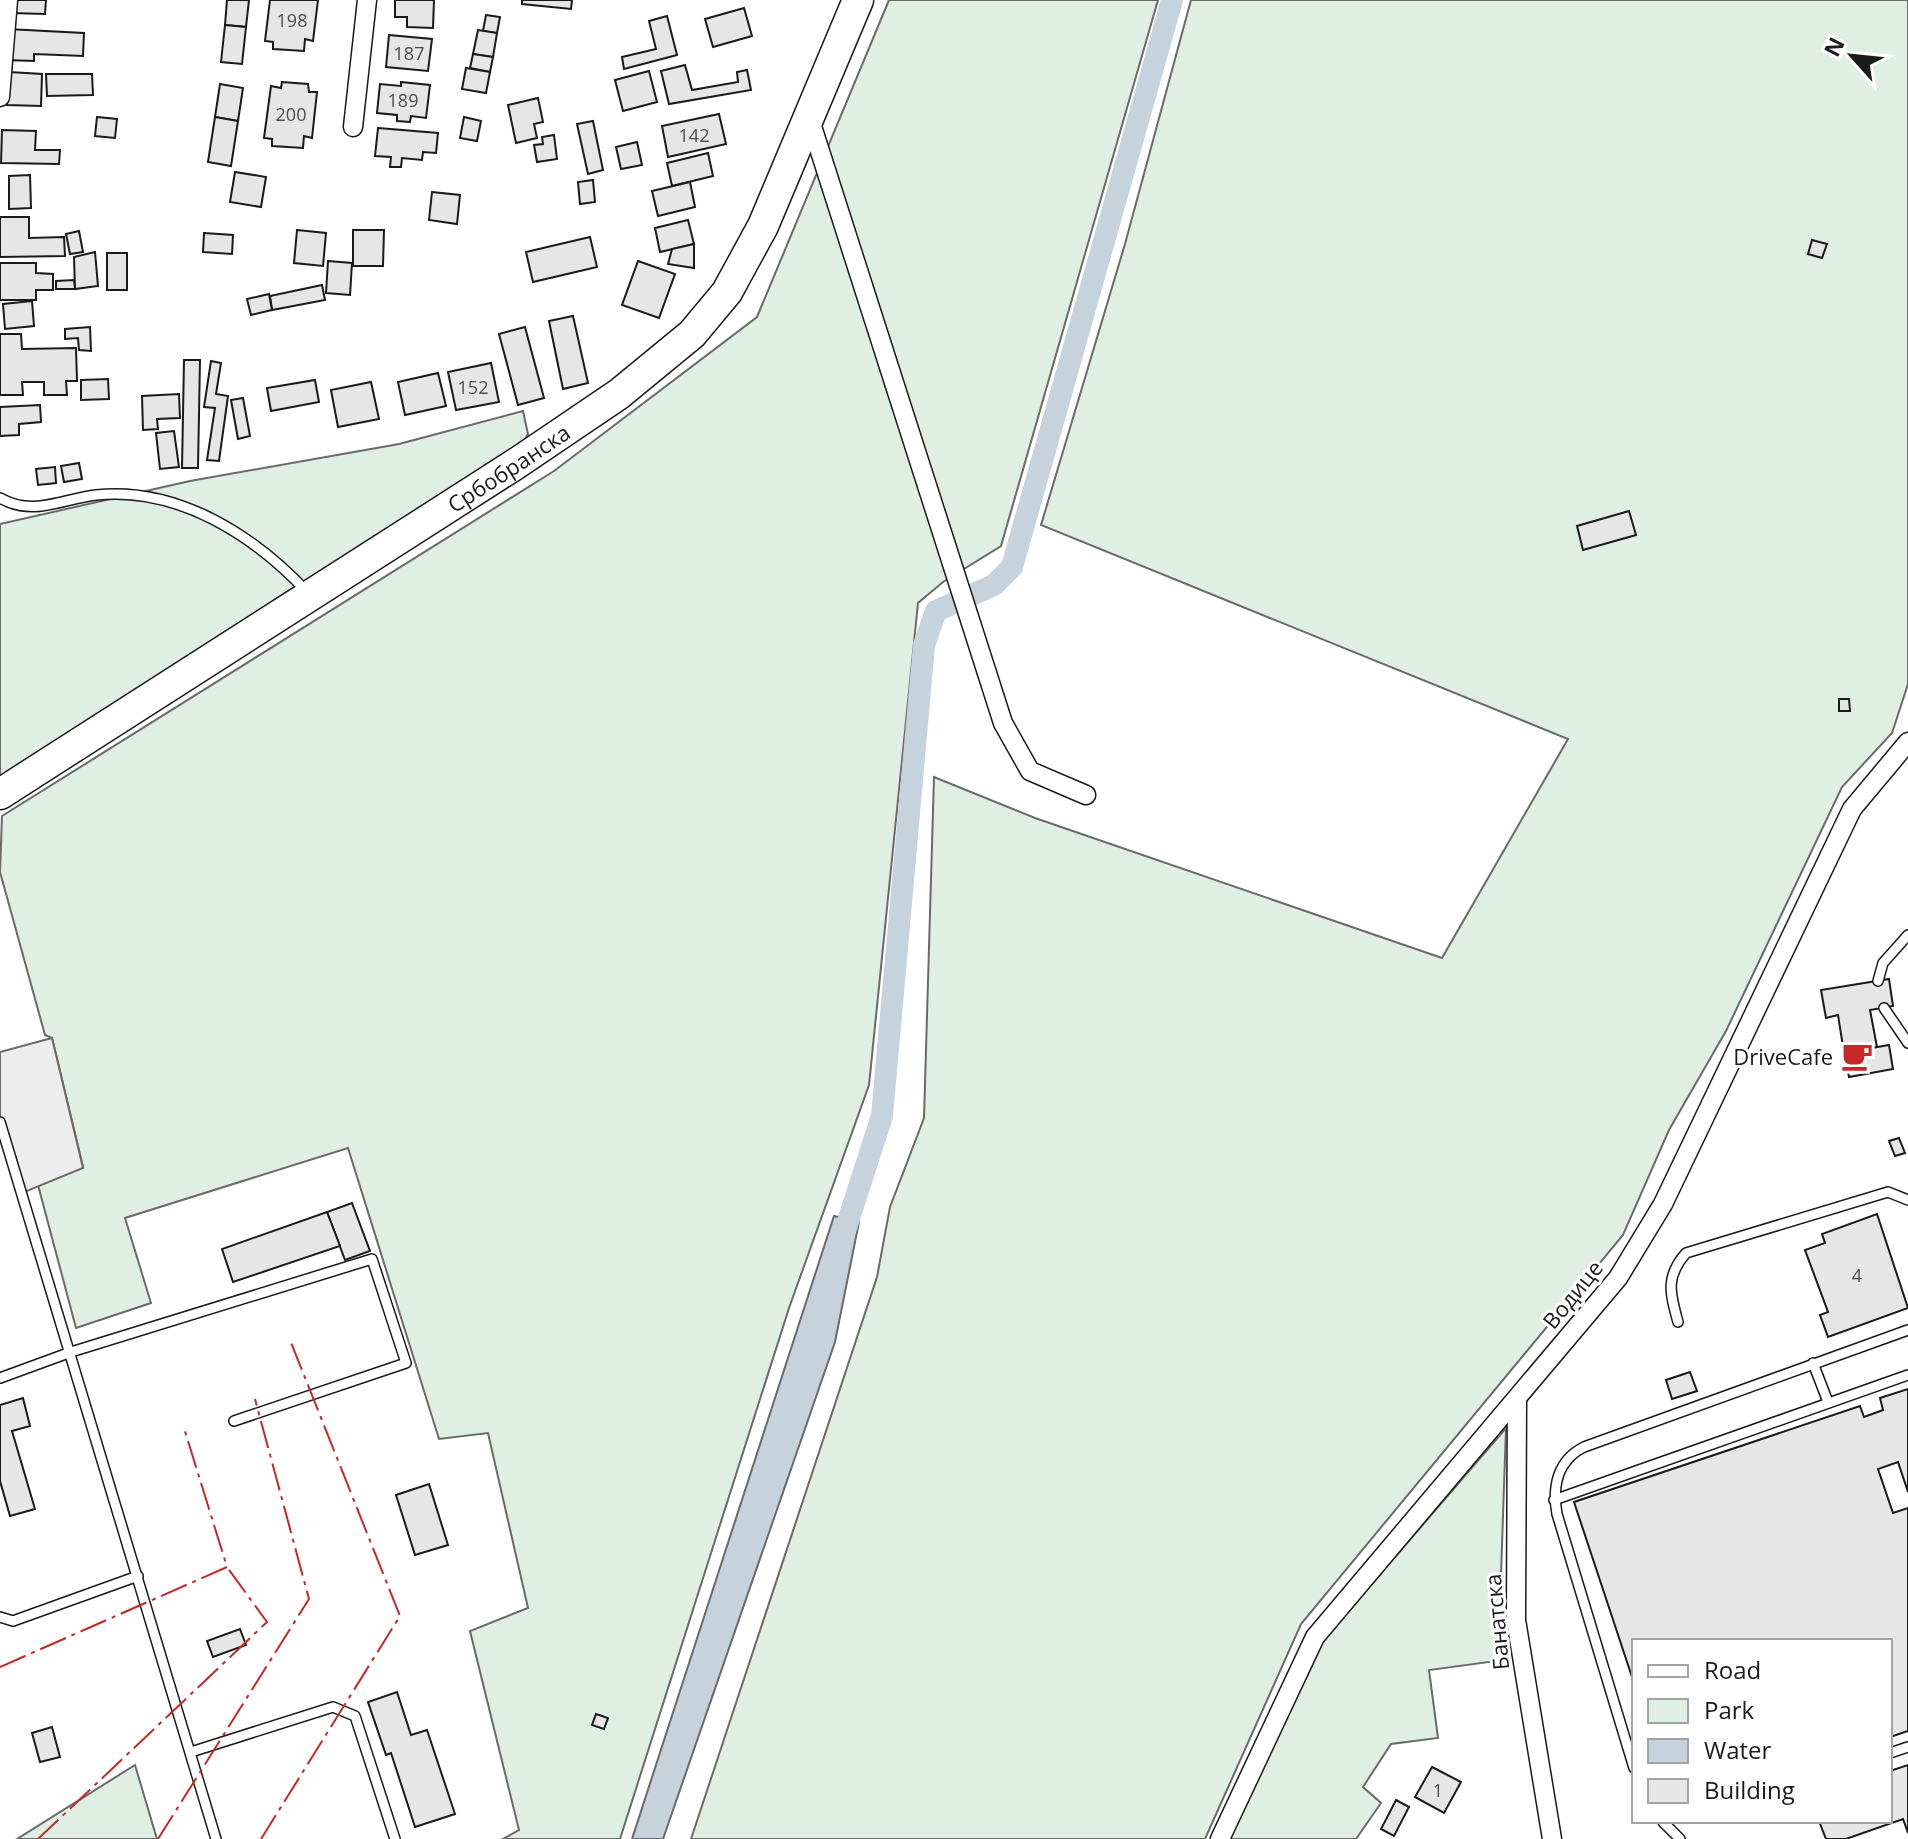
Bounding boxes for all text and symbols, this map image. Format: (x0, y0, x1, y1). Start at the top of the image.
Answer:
house number: 198 (277, 8, 307, 32)
north arrow (1812, 16, 1892, 96)
text: N (1816, 32, 1851, 61)
house number: 187 (394, 41, 424, 65)
house number: 189 (388, 88, 418, 112)
house number: 200 (276, 102, 306, 126)
house number: 142 (679, 123, 709, 147)
house number: 152 (458, 375, 488, 399)
street label: Србобранска (441, 417, 575, 519)
cafe icon: DriveCafe (1840, 1039, 1874, 1073)
place label: DriveCafe (1733, 1041, 1833, 1071)
street label: Водице (1535, 1253, 1609, 1335)
house number: 4 (1852, 1263, 1862, 1287)
street label: Банатска (1477, 1573, 1515, 1671)
legend (1632, 1639, 1892, 1823)
text: Road (1704, 1653, 1761, 1686)
text: Park (1704, 1693, 1755, 1726)
text: Water (1704, 1733, 1772, 1766)
text: Building (1704, 1773, 1795, 1806)
house number: 1 (1433, 1778, 1443, 1802)

